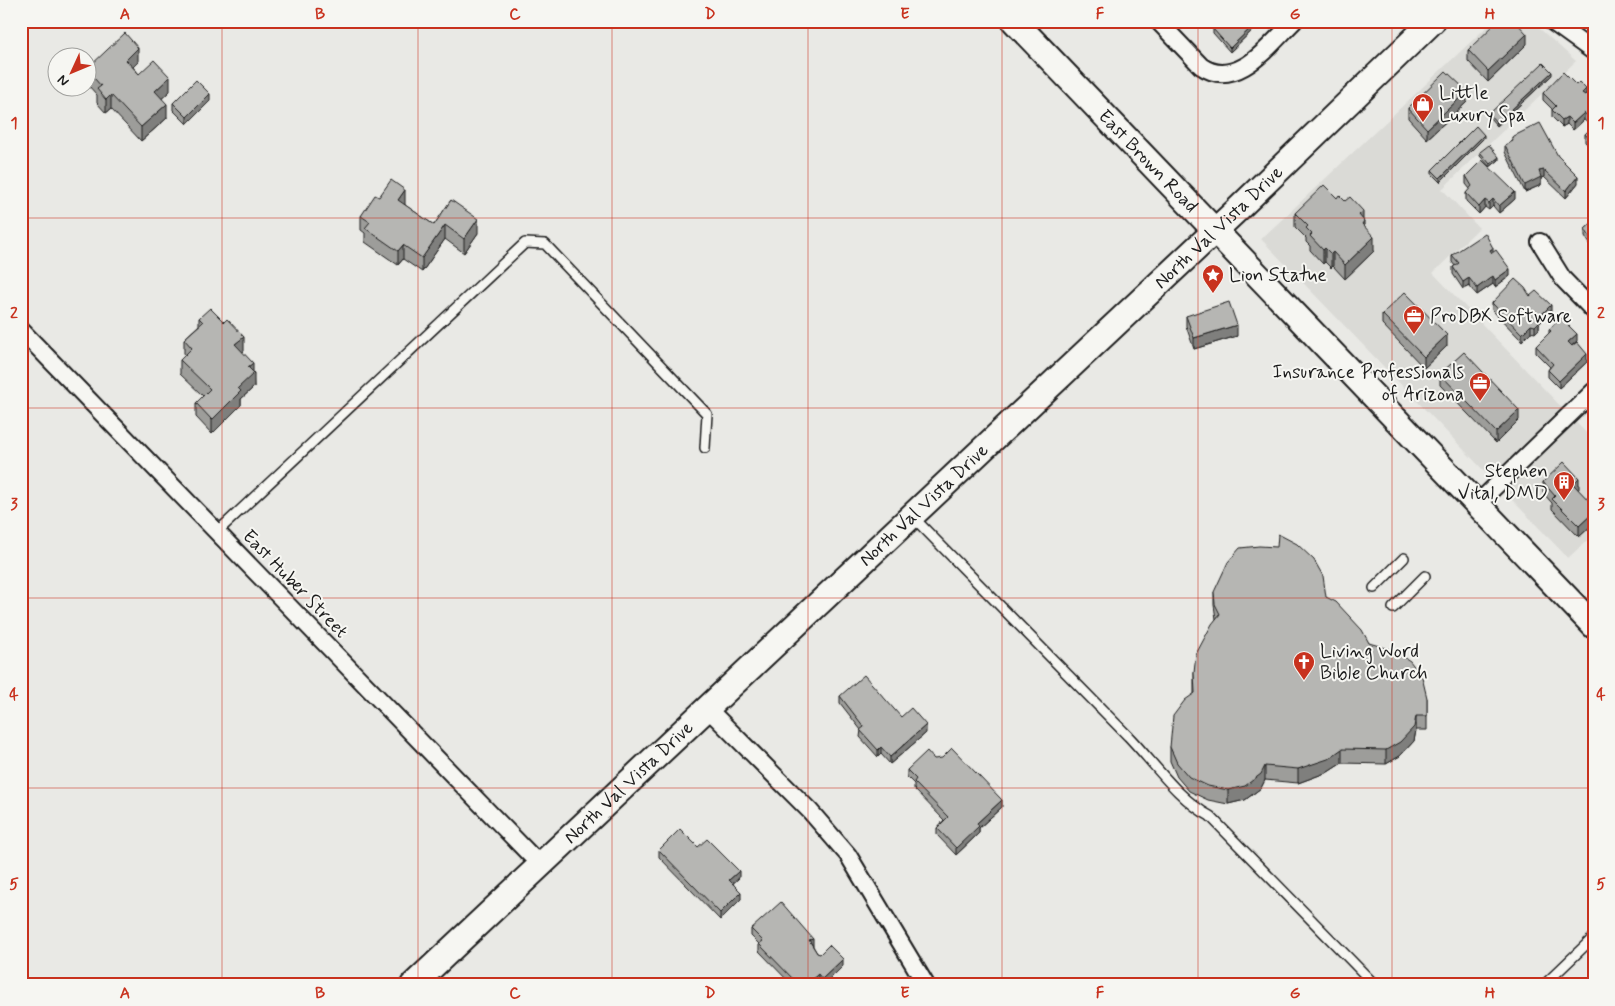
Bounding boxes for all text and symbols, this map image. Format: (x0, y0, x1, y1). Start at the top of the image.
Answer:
text: A (120, 4, 130, 25)
text: B (315, 4, 325, 25)
text: C (509, 4, 521, 25)
text: D (704, 4, 716, 25)
text: E (900, 4, 910, 25)
text: F (1096, 4, 1105, 25)
text: G (1290, 4, 1301, 25)
text: H (1485, 4, 1496, 25)
north arrow (48, 48, 98, 98)
text: N (54, 71, 73, 90)
place label: Little Luxury Spa (1439, 81, 1525, 129)
shop icon: Little Luxury Spa (1411, 92, 1435, 123)
street label: East Brown Road (1093, 104, 1204, 218)
text: 1 (10, 113, 18, 134)
text: 1 (1597, 113, 1605, 134)
street label: North Val Vista Drive (1148, 160, 1288, 294)
place icon: Lion Statue (1201, 263, 1225, 294)
place label: Lion Statue (1229, 263, 1327, 288)
text: 2 (10, 303, 18, 324)
text: 2 (1597, 303, 1605, 324)
office icon: ProDBX Software (1402, 304, 1426, 335)
place label: ProDBX Software (1430, 304, 1572, 329)
place label: Insurance Professionals of Arizona (1272, 360, 1464, 407)
office icon: Insurance Professionals of Arizona (1468, 371, 1492, 402)
street label: North Val Vista Drive (853, 438, 994, 572)
place label: Stephen Vital, DMD (1458, 459, 1548, 506)
building icon: Stephen Vital, DMD (1552, 470, 1576, 501)
text: 3 (10, 494, 18, 515)
text: 3 (1597, 494, 1605, 515)
street label: East Huber Street (237, 524, 353, 644)
place label: Living Word Bible Church (1320, 639, 1428, 686)
church icon: Living Word Bible Church (1292, 650, 1316, 681)
text: 4 (9, 684, 19, 705)
text: 4 (1596, 684, 1606, 705)
street label: North Val Vista Drive (558, 715, 699, 849)
text: 5 (9, 874, 19, 895)
text: 5 (1596, 874, 1606, 895)
text: A (120, 983, 130, 1004)
text: B (315, 983, 325, 1004)
text: C (509, 983, 521, 1004)
text: D (704, 983, 716, 1004)
text: E (900, 983, 910, 1004)
text: F (1096, 983, 1105, 1004)
text: G (1290, 983, 1301, 1004)
text: H (1485, 983, 1496, 1004)

